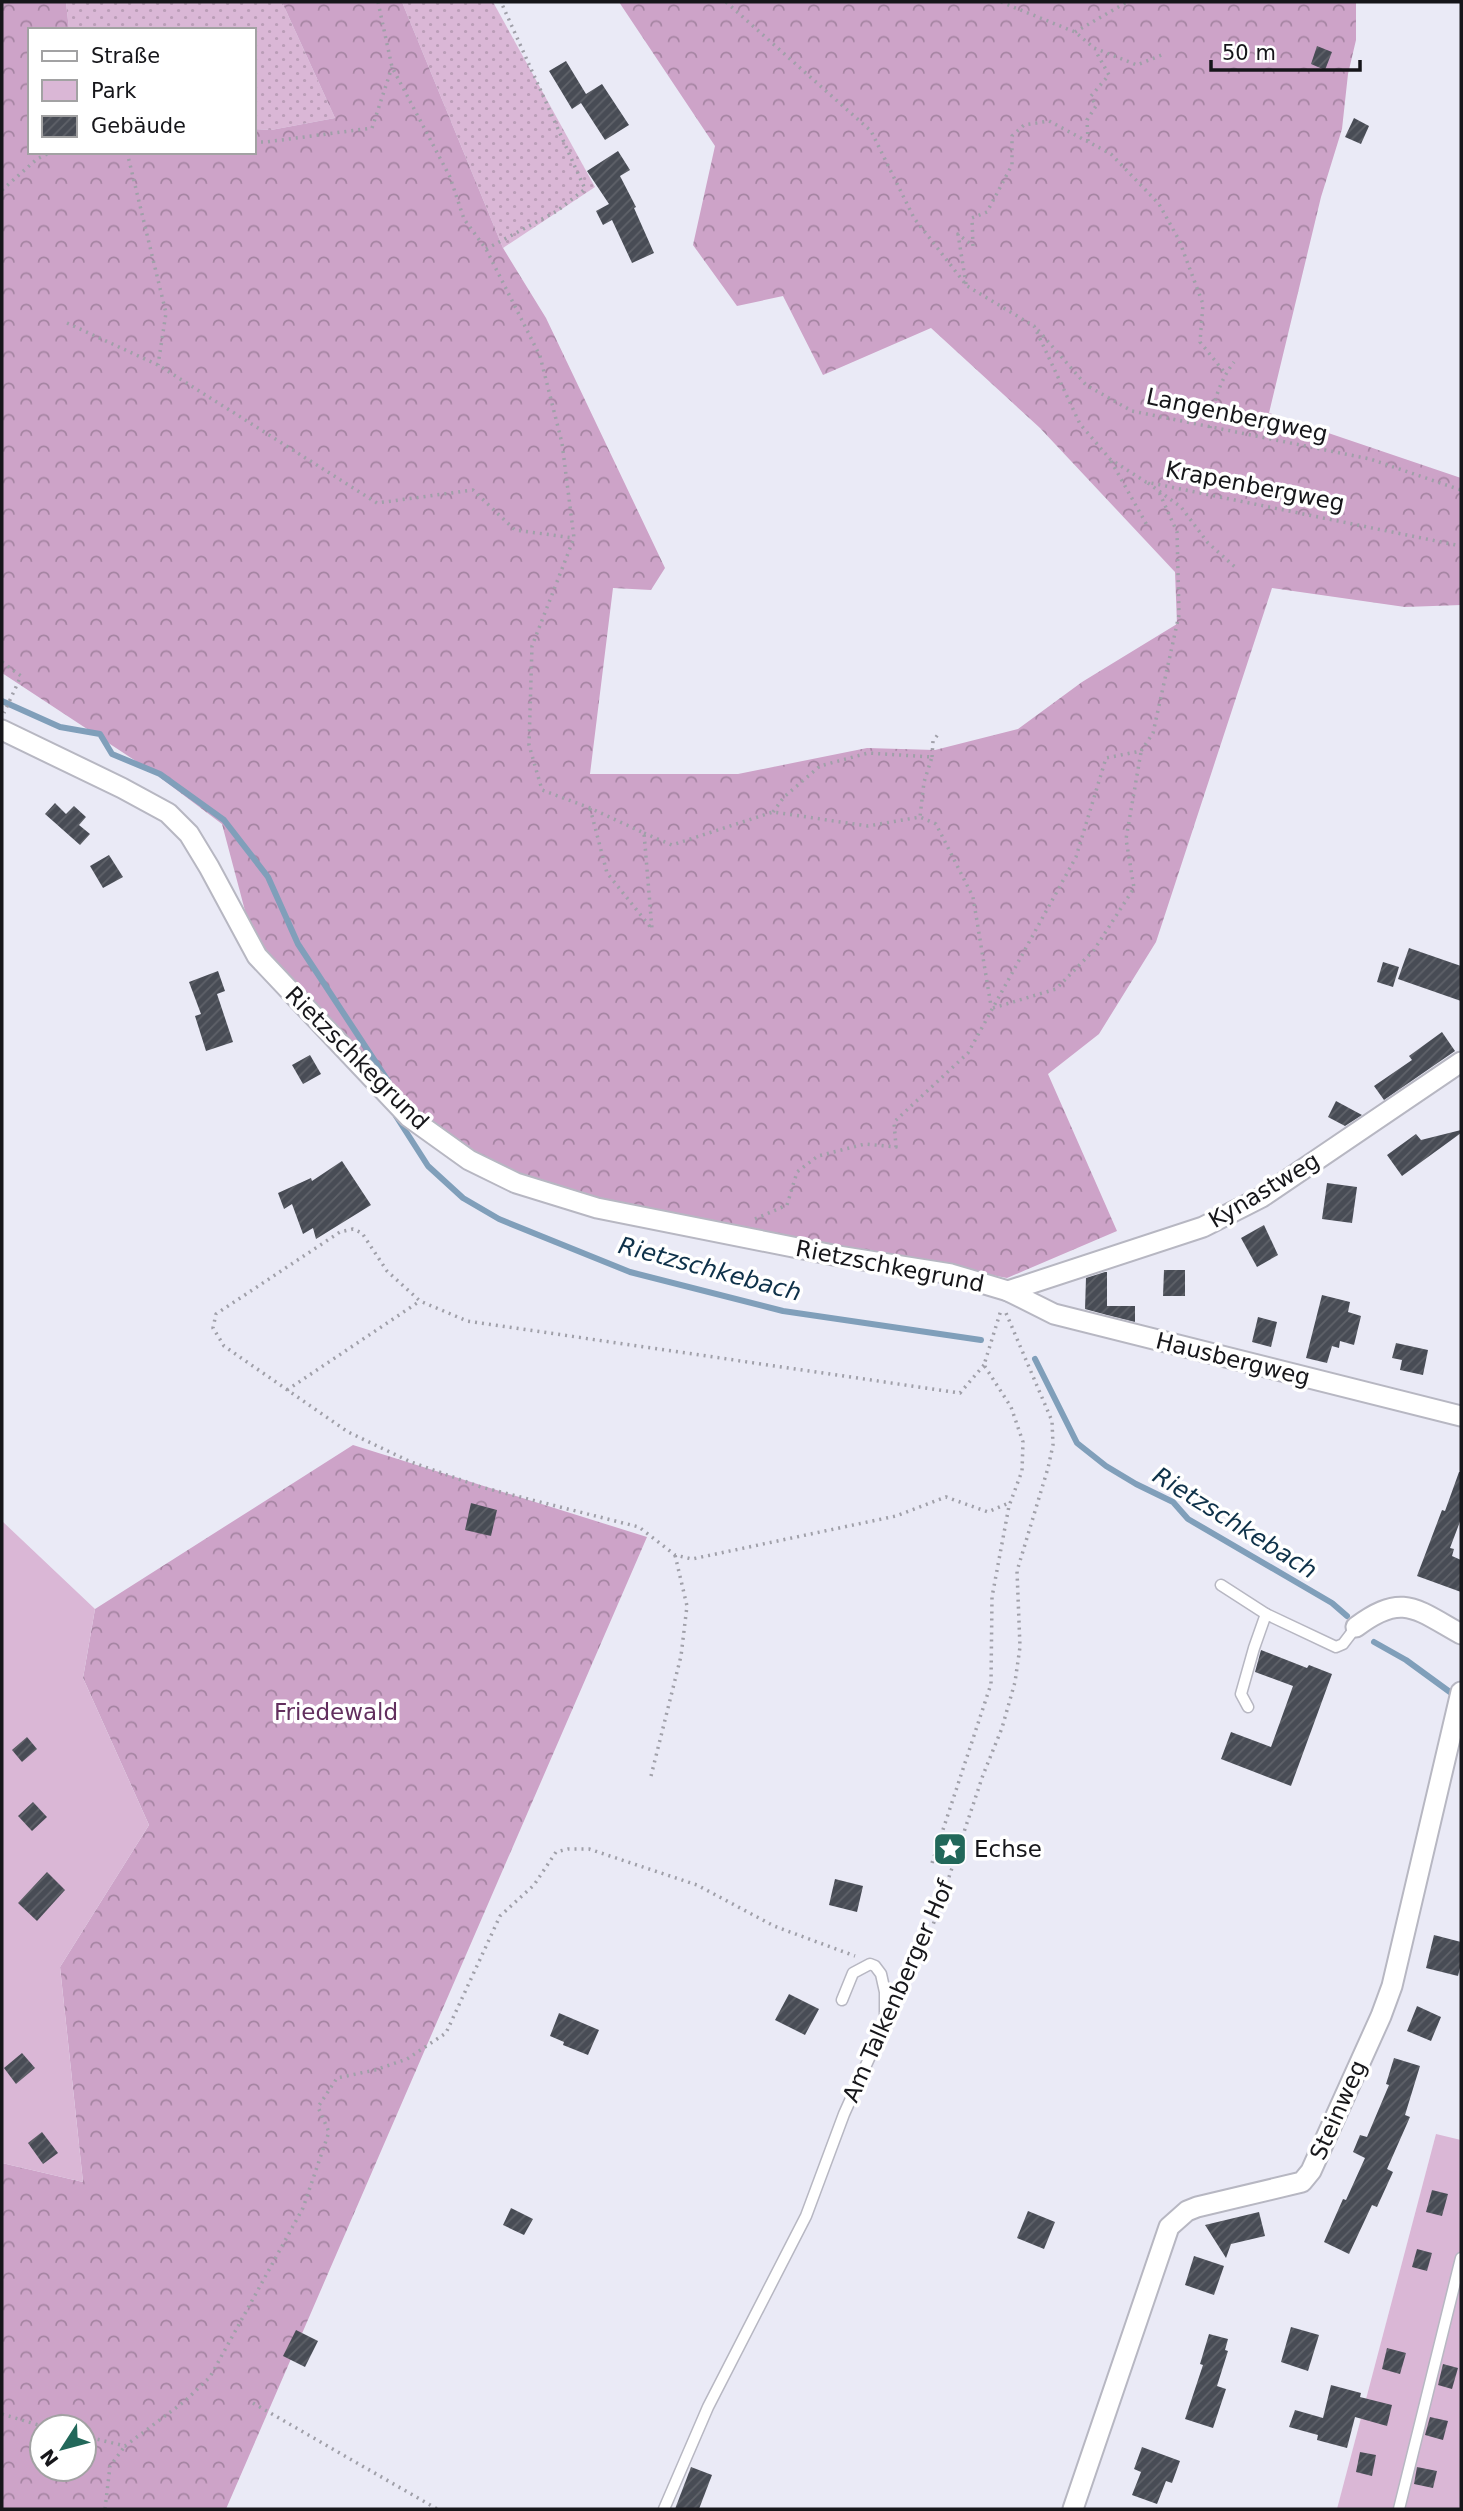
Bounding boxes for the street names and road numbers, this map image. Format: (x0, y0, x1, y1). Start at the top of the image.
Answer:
street label: Langenbergweg (1144, 383, 1330, 447)
street label: Krapenbergweg (1163, 456, 1347, 516)
street label: Rietzschkegrund (280, 981, 434, 1135)
street label: Kynastweg (1204, 1147, 1324, 1233)
street label: Rietzschkegrund (794, 1235, 986, 1297)
street label: Hausbergweg (1153, 1327, 1313, 1391)
street label: Am Talkenberger Hof (837, 1875, 959, 2106)
street label: Steinweg (1305, 2056, 1371, 2164)

